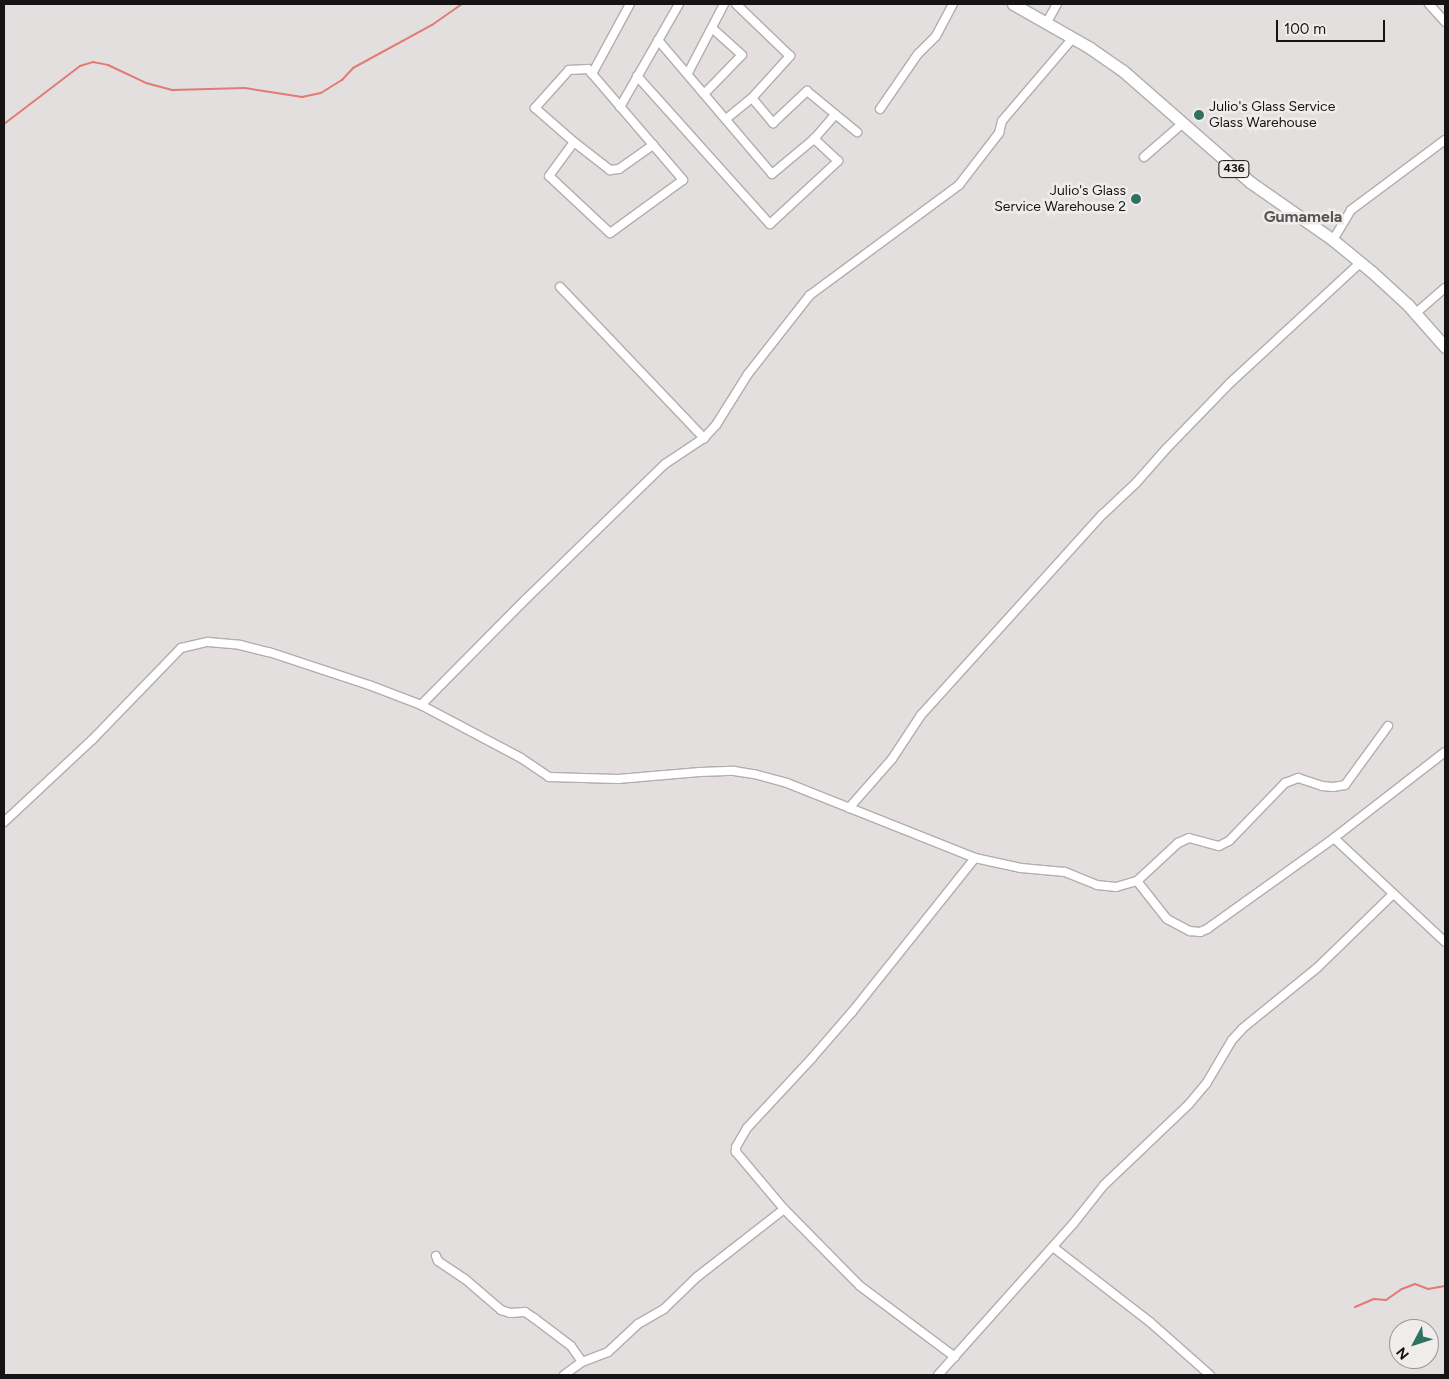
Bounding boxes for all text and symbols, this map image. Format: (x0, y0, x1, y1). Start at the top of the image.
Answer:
scale bar (1279, 10, 1388, 42)
text: 100 m (1284, 20, 1326, 38)
place label: Julio's Glass Service Glass Warehouse (1209, 99, 1335, 132)
marker: Julio's Glass Service Glass Warehouse (1193, 109, 1205, 121)
road number: 436 (1218, 160, 1250, 178)
place label: Julio's Glass Service Warehouse 2 (994, 183, 1126, 216)
marker: Julio's Glass Service Warehouse 2 (1130, 193, 1142, 205)
district label: Gumamela (1264, 207, 1342, 227)
north arrow (1389, 1319, 1439, 1369)
text: N (1393, 1344, 1413, 1363)

